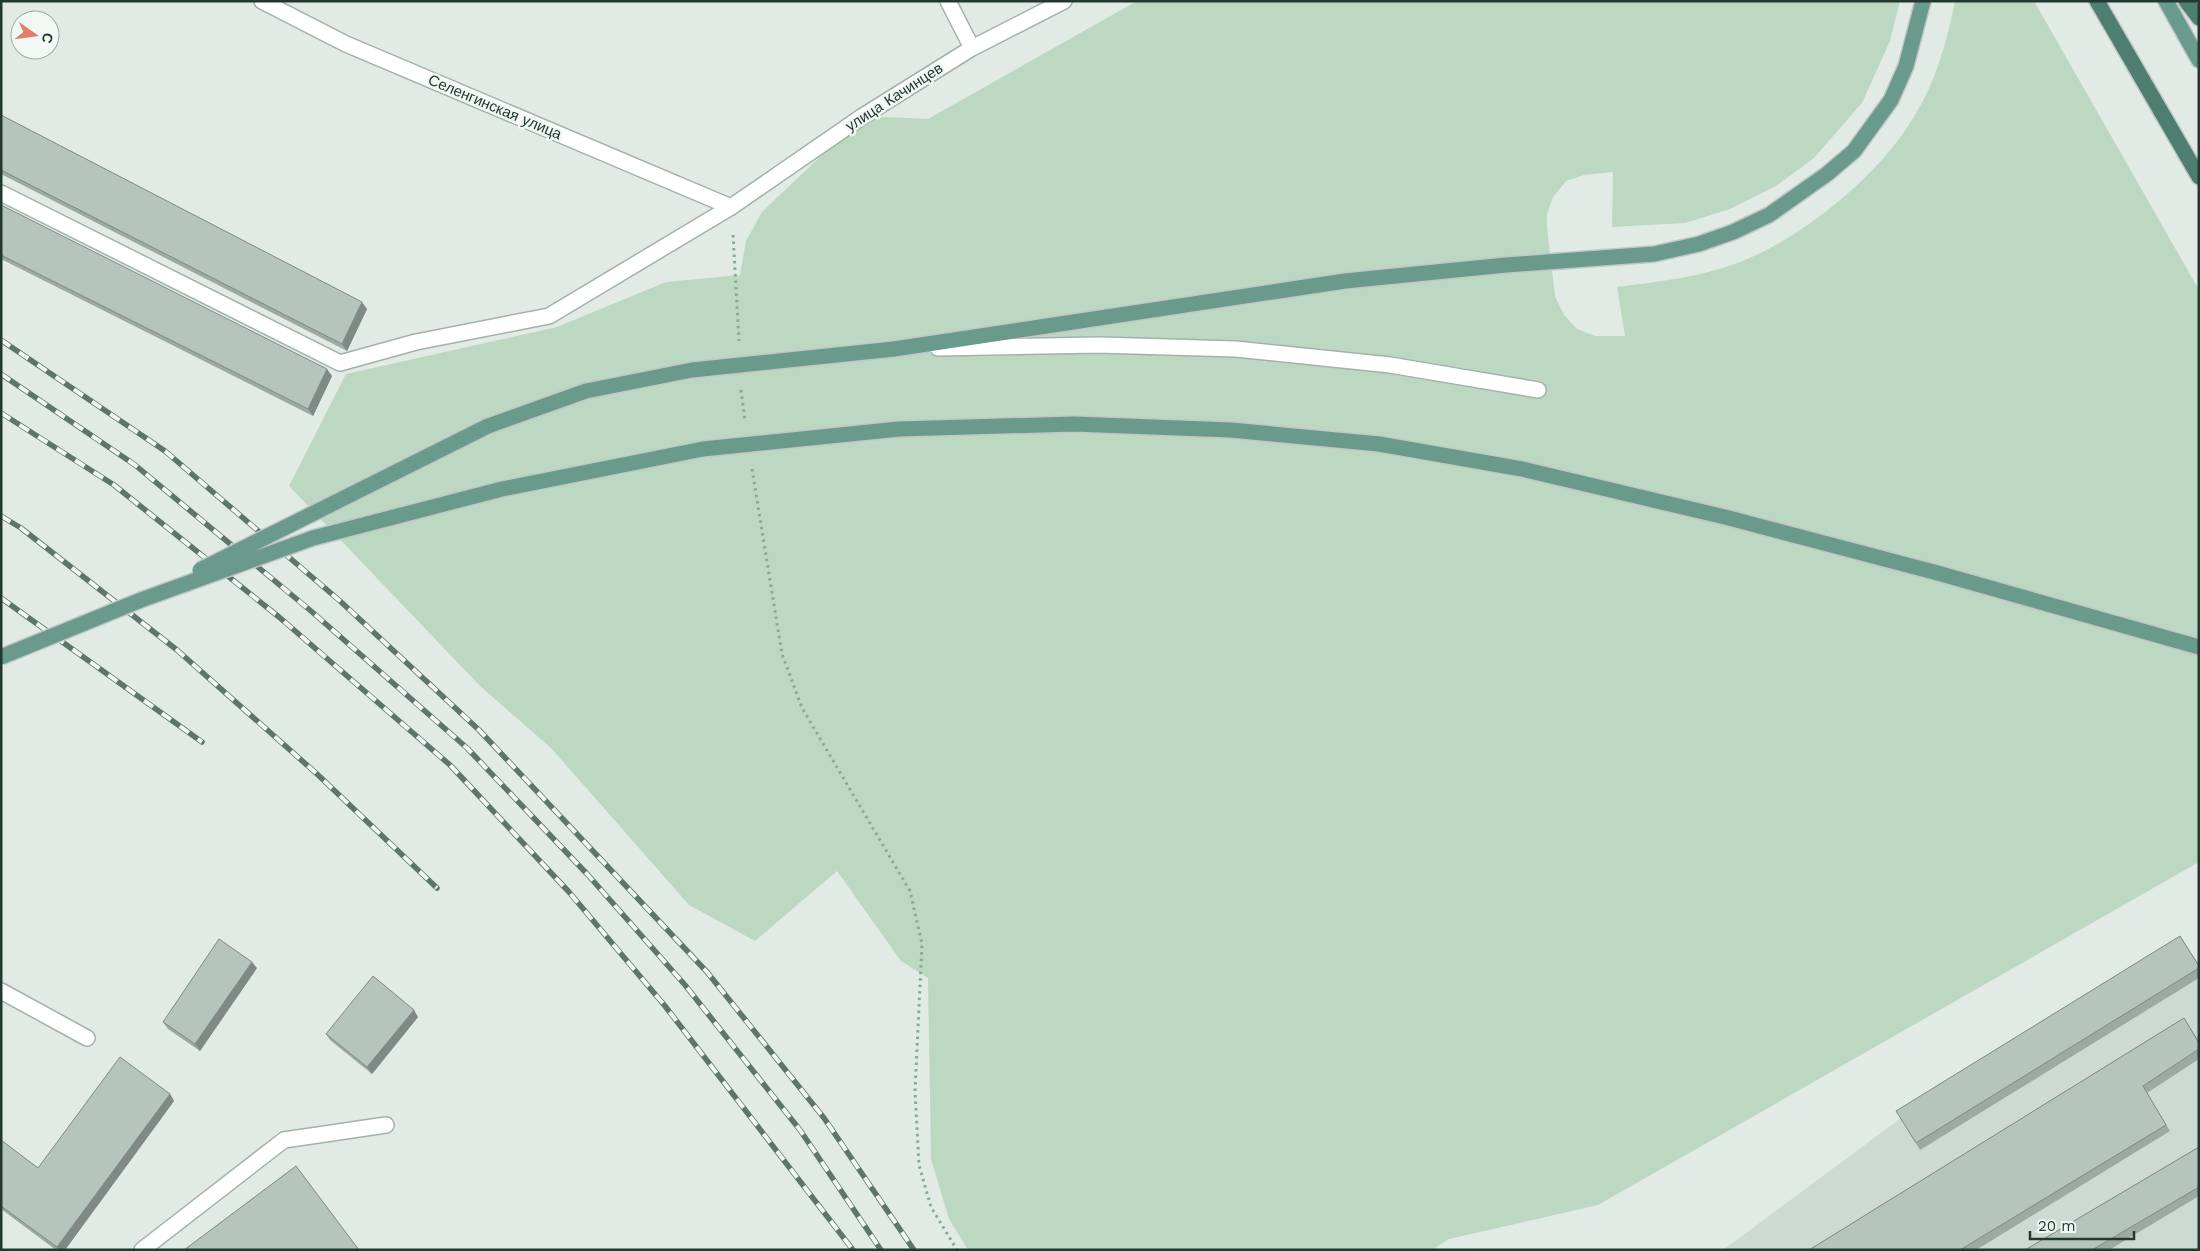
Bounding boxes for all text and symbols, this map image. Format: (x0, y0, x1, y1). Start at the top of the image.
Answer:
north arrow (10, 10, 60, 60)
text: С (39, 31, 57, 45)
street label: улица Качинцев (842, 59, 946, 135)
street label: Селенгинская улица (425, 71, 565, 144)
scale bar (2030, 1208, 2134, 1240)
text: 20 m (2038, 1217, 2076, 1235)

